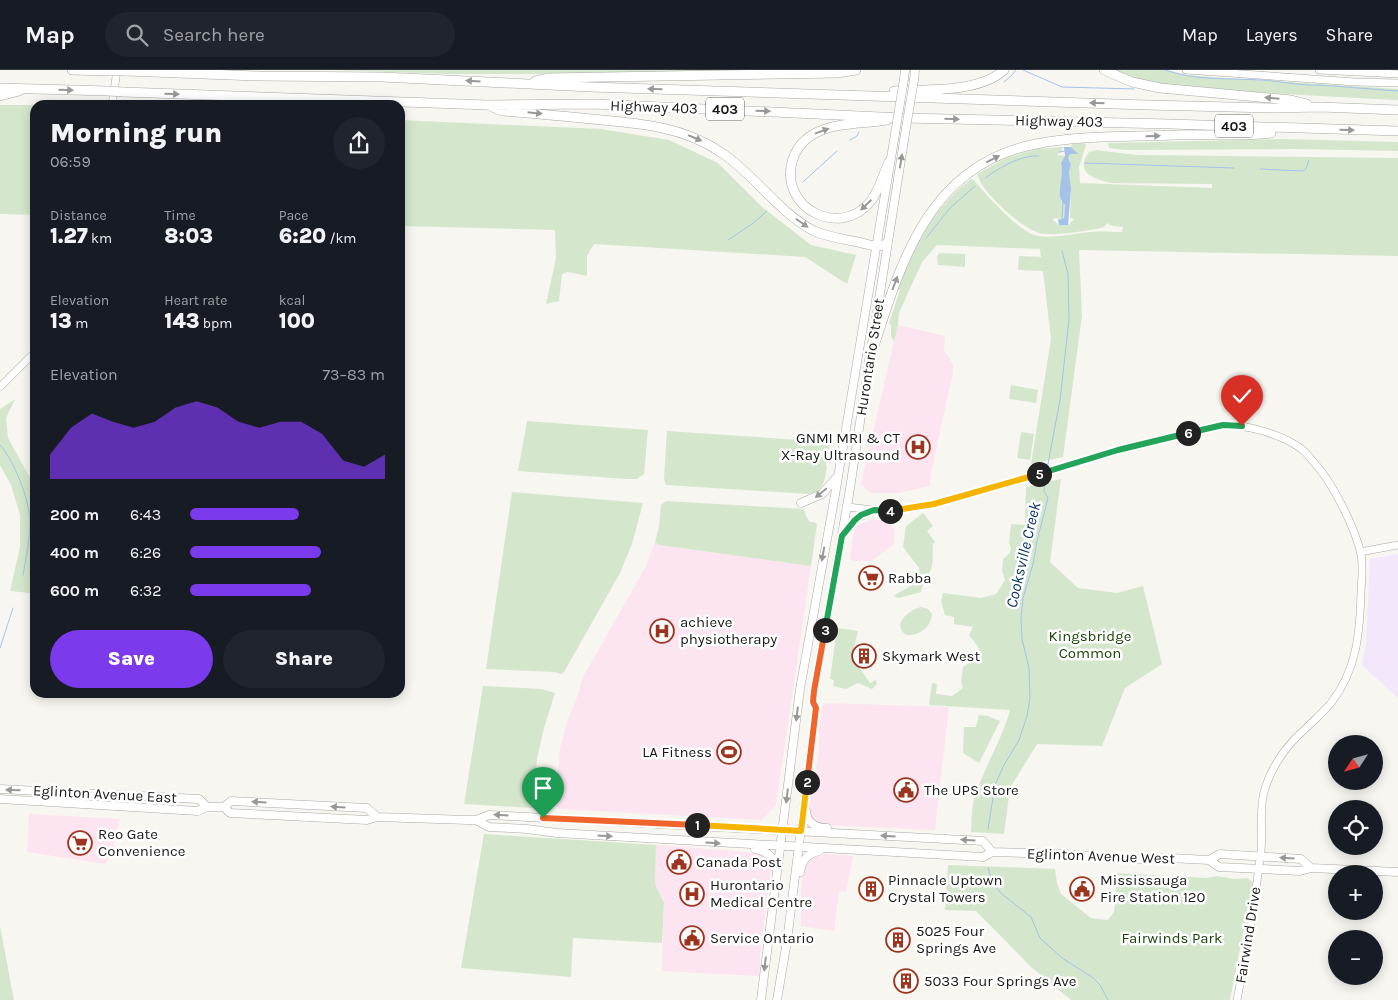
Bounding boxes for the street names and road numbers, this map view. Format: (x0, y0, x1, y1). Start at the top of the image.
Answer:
street label: Highway 403 (610, 96, 698, 118)
road number: 403 (706, 98, 744, 120)
street label: Highway 403 (1015, 111, 1103, 131)
road number: 403 (1215, 114, 1253, 138)
street label: Hurontario Street (852, 297, 888, 417)
street label: Eglinton Avenue East (33, 781, 178, 807)
street label: Eglinton Avenue West (1027, 844, 1176, 868)
street label: Fairwind Drive (1231, 885, 1265, 985)

